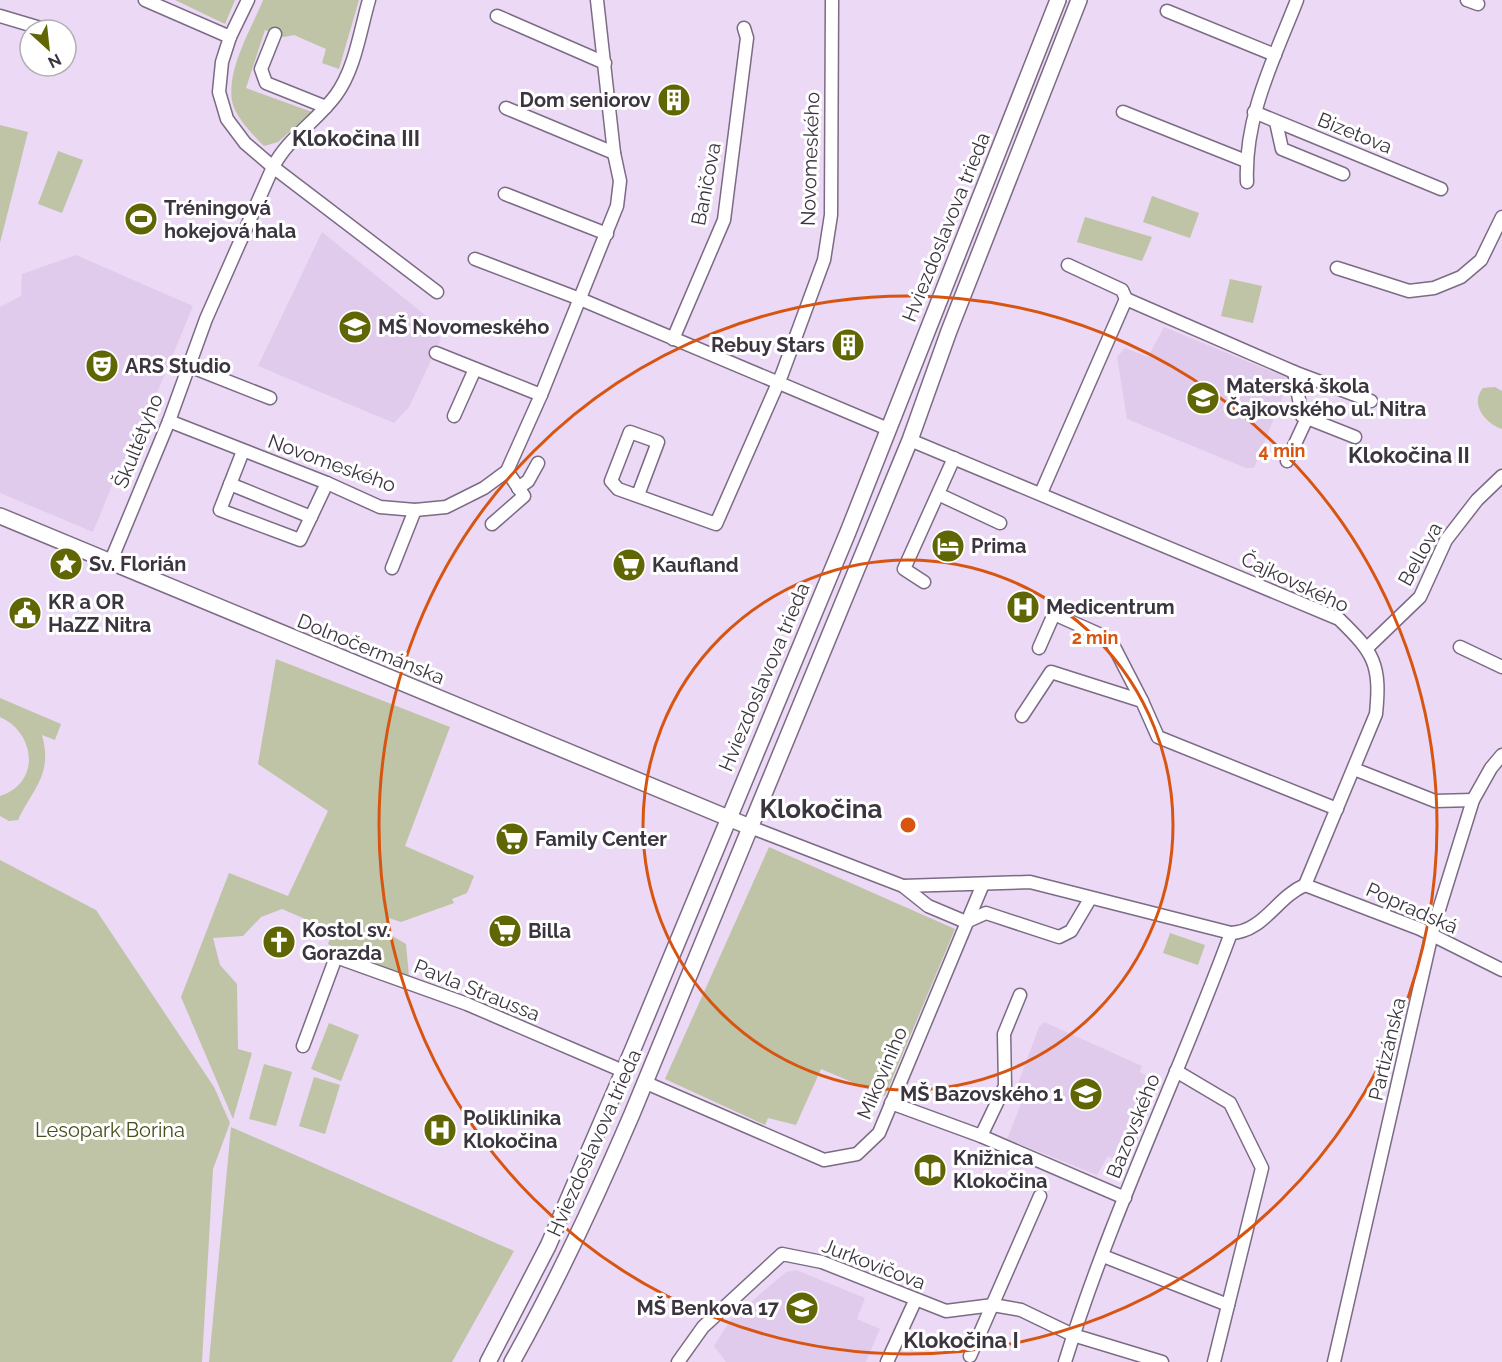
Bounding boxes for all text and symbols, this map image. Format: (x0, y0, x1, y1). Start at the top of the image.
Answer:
north arrow (18, 18, 78, 78)
text: N (45, 50, 64, 72)
building icon: Dom seniorov (656, 82, 692, 118)
place label: Dom seniorov (520, 88, 651, 112)
street label: Novomeského (796, 91, 824, 226)
street label: Bizetova (1314, 107, 1396, 159)
district label: Klokočina III (292, 125, 420, 151)
street label: Hviezdoslavova trieda (897, 129, 995, 325)
street label: Baničova (686, 140, 726, 228)
place label: Tréningová hokejová hala (164, 196, 296, 243)
sports icon: Tréningová hokejová hala (123, 201, 159, 237)
school or university icon: MŠ Novomeského (337, 309, 373, 345)
place label: MŠ Novomeského (378, 314, 549, 339)
building icon: Rebuy Stars (830, 327, 866, 363)
place label: Rebuy Stars (711, 333, 825, 357)
theatre icon: ARS Studio (84, 348, 120, 384)
place label: ARS Studio (125, 354, 231, 378)
place label: Materská škola Čajkovského ul. Nitra (1226, 374, 1426, 421)
school or university icon: Materská škola Čajkovského ul. Nitra (1185, 380, 1221, 416)
street label: Škultétyho (107, 390, 168, 492)
street label: Novomeského (265, 429, 399, 497)
text: 4 min (1259, 440, 1305, 461)
district label: Klokočina II (1348, 442, 1470, 468)
street label: Bellova (1393, 518, 1447, 590)
hotel icon: Prima (930, 528, 966, 564)
place label: Prima (971, 534, 1026, 558)
place icon: Sv. Florián (48, 546, 84, 582)
street label: Čajkovského (1237, 546, 1353, 617)
supermarket icon: Kaufland (611, 547, 647, 583)
place label: Sv. Florián (89, 552, 186, 576)
place label: Kaufland (652, 553, 739, 577)
street label: Hviezdoslavova trieda (713, 579, 815, 775)
hospital icon: Medicentrum (1005, 589, 1041, 625)
place label: KR a OR HaZZ Nitra (48, 590, 151, 637)
public building icon: KR a OR HaZZ Nitra (7, 595, 43, 631)
place label: Medicentrum (1046, 595, 1175, 619)
street label: Dolnočermánska (294, 608, 448, 690)
text: 2 min (1072, 627, 1118, 648)
district label: Klokočina (760, 794, 883, 824)
centre of rings (898, 815, 918, 835)
supermarket icon: Family Center (494, 821, 530, 857)
place label: Family Center (535, 827, 667, 851)
street label: Popradská (1362, 877, 1462, 939)
supermarket icon: Billa (487, 913, 523, 949)
place label: Kostol sv. Gorazda (302, 918, 391, 965)
place label: Billa (528, 919, 571, 943)
church icon: Kostol sv. Gorazda (261, 924, 297, 960)
street label: Pavla Straussa (411, 954, 543, 1026)
street label: Partizánska (1364, 995, 1410, 1103)
street label: Mikovíniho (852, 1023, 912, 1123)
street label: Hviezdoslavova trieda (542, 1046, 646, 1240)
street label: Bazovského (1101, 1070, 1165, 1182)
school or university icon: MŠ Bazovského 1 (1068, 1076, 1104, 1112)
place label: MŠ Bazovského 1 (900, 1081, 1063, 1106)
place label: Poliklinika Klokočina (463, 1106, 561, 1153)
hospital icon: Poliklinika Klokočina (422, 1112, 458, 1148)
park label: Lesopark Borina (35, 1118, 185, 1142)
place label: Knižnica Klokočina (953, 1146, 1048, 1193)
library icon: Knižnica Klokočina (912, 1152, 948, 1188)
street label: Jurkovičova (819, 1233, 929, 1295)
school or university icon: MŠ Benkova 17 (784, 1290, 820, 1326)
place label: MŠ Benkova 17 (636, 1295, 780, 1320)
district label: Klokočina I (903, 1327, 1019, 1353)

